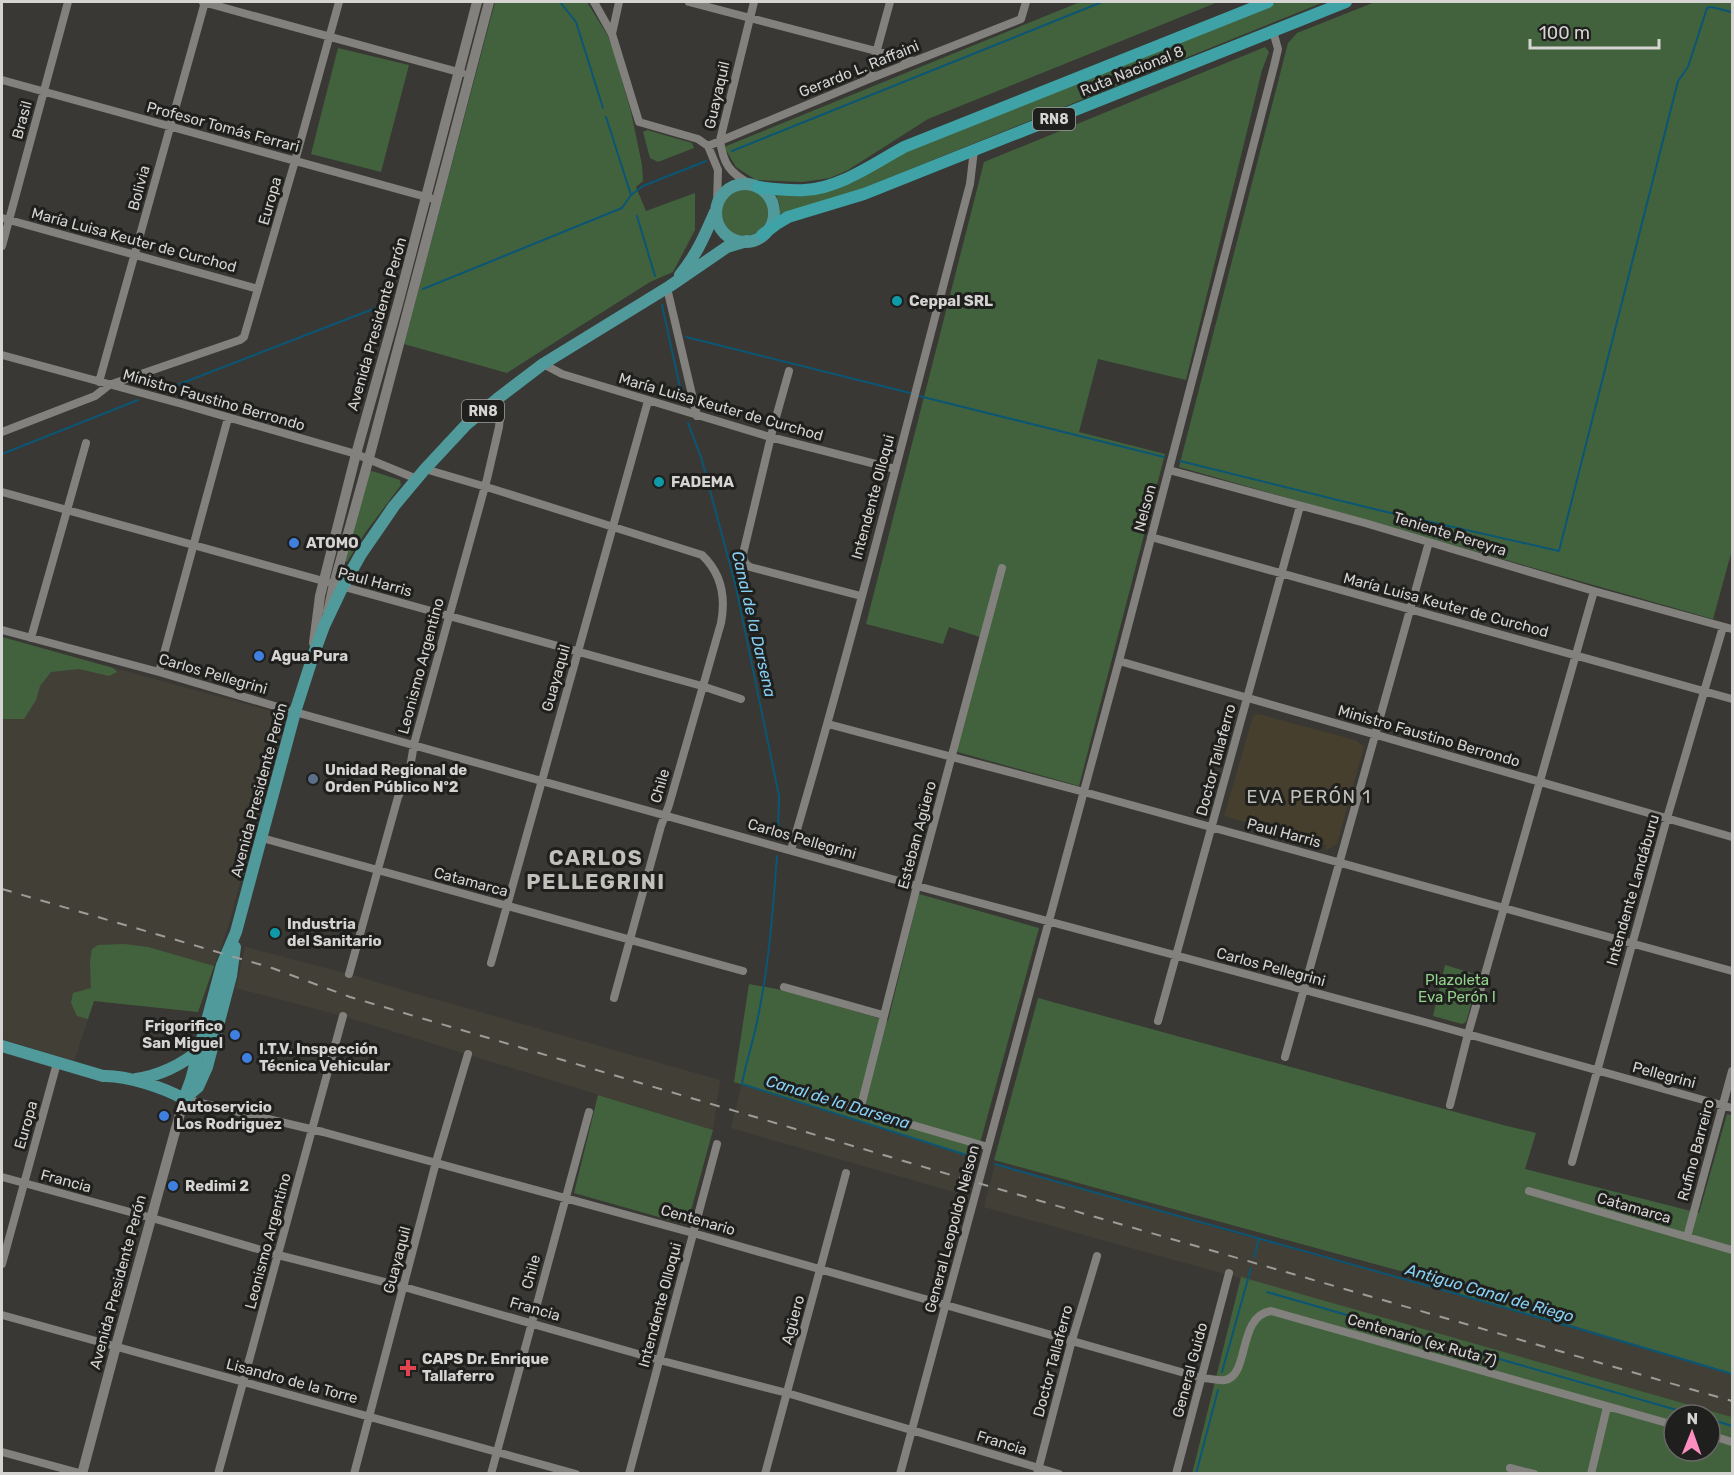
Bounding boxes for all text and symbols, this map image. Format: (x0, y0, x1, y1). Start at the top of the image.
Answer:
scale bar (1530, 12, 1659, 50)
text: 100 m (1539, 22, 1590, 44)
street label: Gerardo L. Raffaini (796, 37, 922, 101)
street label: Ruta Nacional 8 (1078, 42, 1186, 100)
street label: Guayaquil (700, 59, 734, 131)
street label: Profesor Tomás Ferrari (145, 98, 301, 156)
street label: Brasil (8, 99, 36, 141)
road number: RN8 (1033, 108, 1075, 130)
street label: Bolivia (124, 163, 154, 213)
street label: Europa (255, 175, 285, 227)
street label: María Luisa Keuter de Curchod (29, 204, 239, 276)
street label: Avenida Presidente Perón (344, 235, 410, 413)
place label: Ceppal SRL (909, 292, 993, 310)
marker: Ceppal SRL (890, 294, 904, 308)
street label: Ministro Faustino Berrondo (121, 365, 307, 435)
street label: María Luisa Keuter de Curchod (617, 369, 825, 445)
road number: RN8 (462, 400, 504, 422)
street label: Intendente Olloqui (848, 433, 898, 561)
place label: FADEMA (671, 473, 734, 491)
marker: FADEMA (652, 475, 666, 489)
street label: Nelson (1130, 483, 1160, 533)
street label: Teniente Pereyra (1391, 508, 1509, 560)
place label: ATOMO (306, 534, 359, 552)
marker: ATOMO (287, 536, 301, 550)
water label: Canal de la Darsena (728, 549, 780, 699)
street label: Paul Harris (336, 563, 414, 601)
street label: María Luisa Keuter de Curchod (1341, 569, 1551, 641)
street label: Leonismo Argentino (394, 596, 448, 736)
street label: Guayaquil (538, 642, 574, 714)
place label: Agua Pura (271, 647, 348, 665)
marker: Agua Pura (252, 649, 266, 663)
street label: Carlos Pellegrini (157, 650, 269, 698)
street label: Avenida Presidente Perón (227, 701, 291, 879)
street label: Ministro Faustino Berrondo (1336, 701, 1522, 771)
street label: Doctor Tallaferro (1192, 702, 1240, 818)
place label: Unidad Regional de Orden Público Nº2 (325, 761, 467, 796)
street label: Chile (647, 767, 673, 805)
marker: Unidad Regional de Orden Público Nº2 (306, 772, 320, 786)
street label: Esteban Agüero (894, 779, 940, 891)
district label: EVA PERÓN 1 (1246, 786, 1372, 808)
street label: Intendente Landáburu (1603, 812, 1663, 968)
street label: Paul Harris (1245, 814, 1323, 852)
street label: Carlos Pellegrini (746, 815, 858, 863)
district label: CARLOS PELLEGRINI (526, 845, 666, 894)
street label: Catamarca (432, 863, 510, 901)
place label: Industria del Sanitario (287, 915, 382, 950)
marker: Industria del Sanitario (268, 926, 282, 940)
street label: Carlos Pellegrini (1214, 944, 1328, 990)
park label: Plazoleta Eva Perón I (1418, 971, 1496, 1006)
place label: Frigorifico San Miguel (142, 1017, 223, 1052)
marker: Frigorifico San Miguel (228, 1028, 242, 1042)
place label: I.T.V. Inspección Técnica Vehicular (259, 1040, 390, 1075)
marker: I.T.V. Inspección Técnica Vehicular (240, 1051, 254, 1065)
street label: Pellegrini (1630, 1058, 1698, 1092)
water label: Canal de la Darsena (764, 1071, 912, 1133)
street label: Rufino Barreiro (1674, 1097, 1718, 1203)
place label: Autoservicio Los Rodriguez (176, 1098, 282, 1133)
street label: Europa (11, 1099, 41, 1151)
marker: Autoservicio Los Rodriguez (157, 1109, 171, 1123)
street label: General Leopoldo Nelson (921, 1143, 983, 1315)
street label: Francia (39, 1166, 93, 1196)
street label: Leonismo Argentino (241, 1171, 295, 1311)
place label: Redimi 2 (185, 1177, 249, 1195)
marker: Redimi 2 (166, 1179, 180, 1193)
street label: Catamarca (1595, 1189, 1673, 1227)
street label: Avenida Presidente Perón (86, 1193, 150, 1371)
street label: Centenario (659, 1201, 737, 1239)
street label: Guayaquil (379, 1224, 415, 1296)
street label: Intendente Olloqui (635, 1241, 685, 1369)
street label: Chile (518, 1253, 544, 1291)
water label: Antiguo Canal de Riego (1403, 1260, 1576, 1326)
street label: Francia (508, 1293, 562, 1325)
street label: Agüero (778, 1293, 808, 1347)
street label: Doctor Tallaferro (1029, 1303, 1077, 1419)
street label: Centenario (ex Ruta 7) (1345, 1310, 1499, 1370)
street label: General Guido (1169, 1320, 1211, 1420)
place label: CAPS Dr. Enrique Tallaferro (422, 1350, 549, 1385)
street label: Lisandro de la Torre (224, 1355, 360, 1407)
marker: CAPS Dr. Enrique Tallaferro (399, 1359, 417, 1377)
north arrow (1662, 1403, 1722, 1463)
text: N (1686, 1409, 1698, 1428)
street label: Francia (975, 1427, 1029, 1459)

